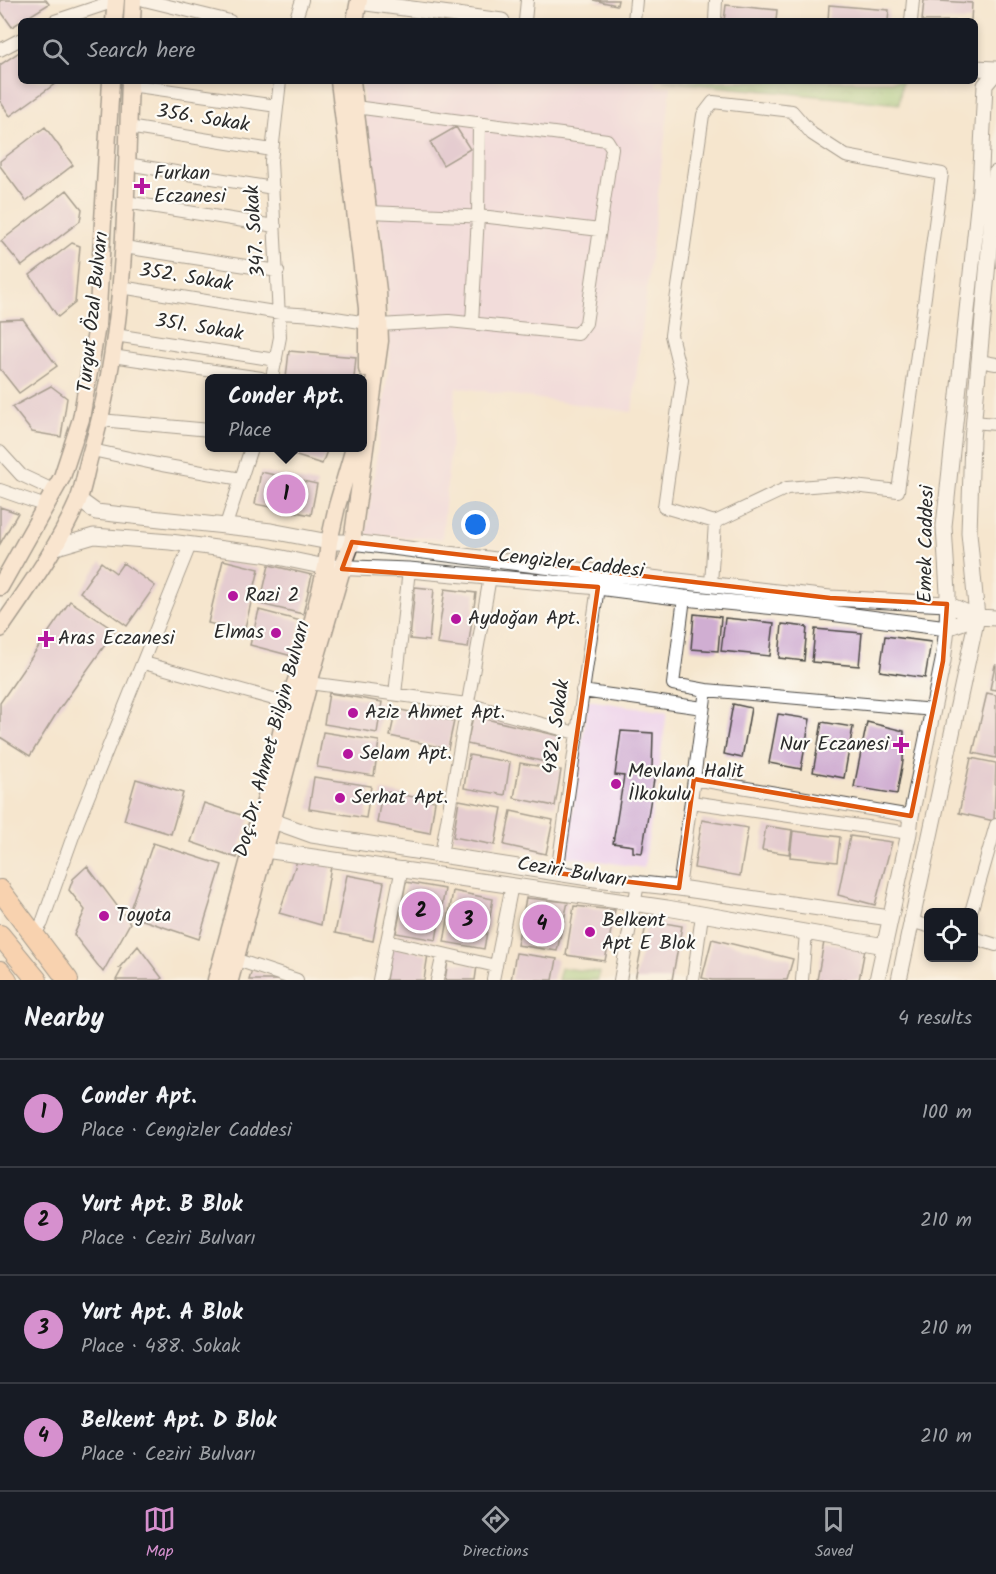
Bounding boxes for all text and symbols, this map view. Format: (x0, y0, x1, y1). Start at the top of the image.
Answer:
search box (18, 18, 978, 84)
text: Search here (87, 34, 195, 69)
icon: search (39, 35, 72, 68)
street label: 356. Sokak (154, 96, 252, 142)
place label: Furkan Eczanesi (154, 158, 227, 213)
marker: Furkan Eczanesi (135, 179, 149, 193)
street label: 347. Sokak (237, 183, 275, 278)
street label: Turgut Özal Bulvarı (70, 230, 118, 394)
street label: 352. Sokak (137, 255, 236, 301)
street label: 351. Sokak (153, 305, 246, 351)
popup (205, 374, 367, 452)
text: Conder Apt. (228, 380, 344, 415)
text: Place (228, 415, 271, 447)
pin: 1 (266, 472, 306, 516)
street label: Emek Caddesi (910, 484, 944, 603)
your location (461, 510, 490, 539)
street label: Cengizler Caddesi (496, 540, 647, 588)
place label: Razi 2 (245, 580, 299, 612)
marker: Razi 2 (226, 589, 240, 603)
place label: Aydoğan Apt. (468, 603, 580, 635)
marker: Aydoğan Apt. (449, 612, 463, 626)
place label: Elmas (214, 617, 264, 649)
street label: Doç.Dr. Ahmet Bilgin Bulvarı (226, 617, 320, 861)
place label: Aras Eczanesi (58, 623, 176, 655)
marker: Elmas (269, 626, 283, 640)
marker: Aras Eczanesi (39, 632, 53, 646)
street label: 482. Sokak (535, 677, 580, 776)
place label: Aziz Ahmet Apt. (365, 697, 505, 729)
marker: Aziz Ahmet Apt. (346, 706, 360, 720)
place label: Nur Eczanesi (779, 729, 890, 761)
place label: Selam Apt. (360, 738, 452, 770)
marker: Nur Eczanesi (894, 738, 908, 752)
marker: Selam Apt. (341, 747, 355, 761)
place label: Mevlana Halit İlkokulu (628, 756, 744, 811)
marker: Mevlana Halit İlkokulu (609, 777, 623, 791)
place label: Serhat Apt. (352, 782, 448, 814)
marker: Serhat Apt. (333, 791, 347, 805)
street label: Ceziri Bulvarı (515, 849, 629, 897)
pin: 2 (402, 888, 440, 934)
pin: 3 (448, 898, 488, 942)
place label: Toyota (116, 900, 171, 932)
pin: 4 (522, 902, 562, 946)
place label: Belkent Apt E Blok (602, 905, 696, 960)
map controls (924, 908, 978, 962)
button: locate (924, 908, 978, 962)
marker: Toyota (97, 909, 111, 923)
marker: Belkent Apt E Blok (583, 925, 597, 939)
text: Nearby (24, 998, 104, 1040)
text: 4 results (898, 1003, 972, 1035)
text: Conder Apt. (81, 1080, 197, 1115)
text: 1 (40, 1097, 47, 1129)
text: 100 m (922, 1097, 972, 1129)
text: Place · Cengizler Caddesi (81, 1115, 292, 1147)
text: Yurt Apt. B Blok (81, 1188, 242, 1223)
text: 2 (38, 1205, 49, 1237)
text: 210 m (920, 1205, 972, 1237)
text: Place · Ceziri Bulvarı (81, 1223, 256, 1255)
text: Yurt Apt. A Blok (81, 1296, 242, 1331)
text: 3 (38, 1313, 49, 1345)
text: 210 m (920, 1313, 972, 1345)
text: Place · 488. Sokak (81, 1331, 241, 1363)
text: Belkent Apt. D Blok (81, 1404, 276, 1439)
text: 4 (38, 1421, 49, 1453)
text: 210 m (920, 1421, 972, 1453)
text: Place · Ceziri Bulvarı (81, 1439, 256, 1471)
tab: Map (143, 1503, 176, 1564)
tab: Directions (462, 1503, 529, 1564)
tab: Saved (815, 1503, 853, 1564)

